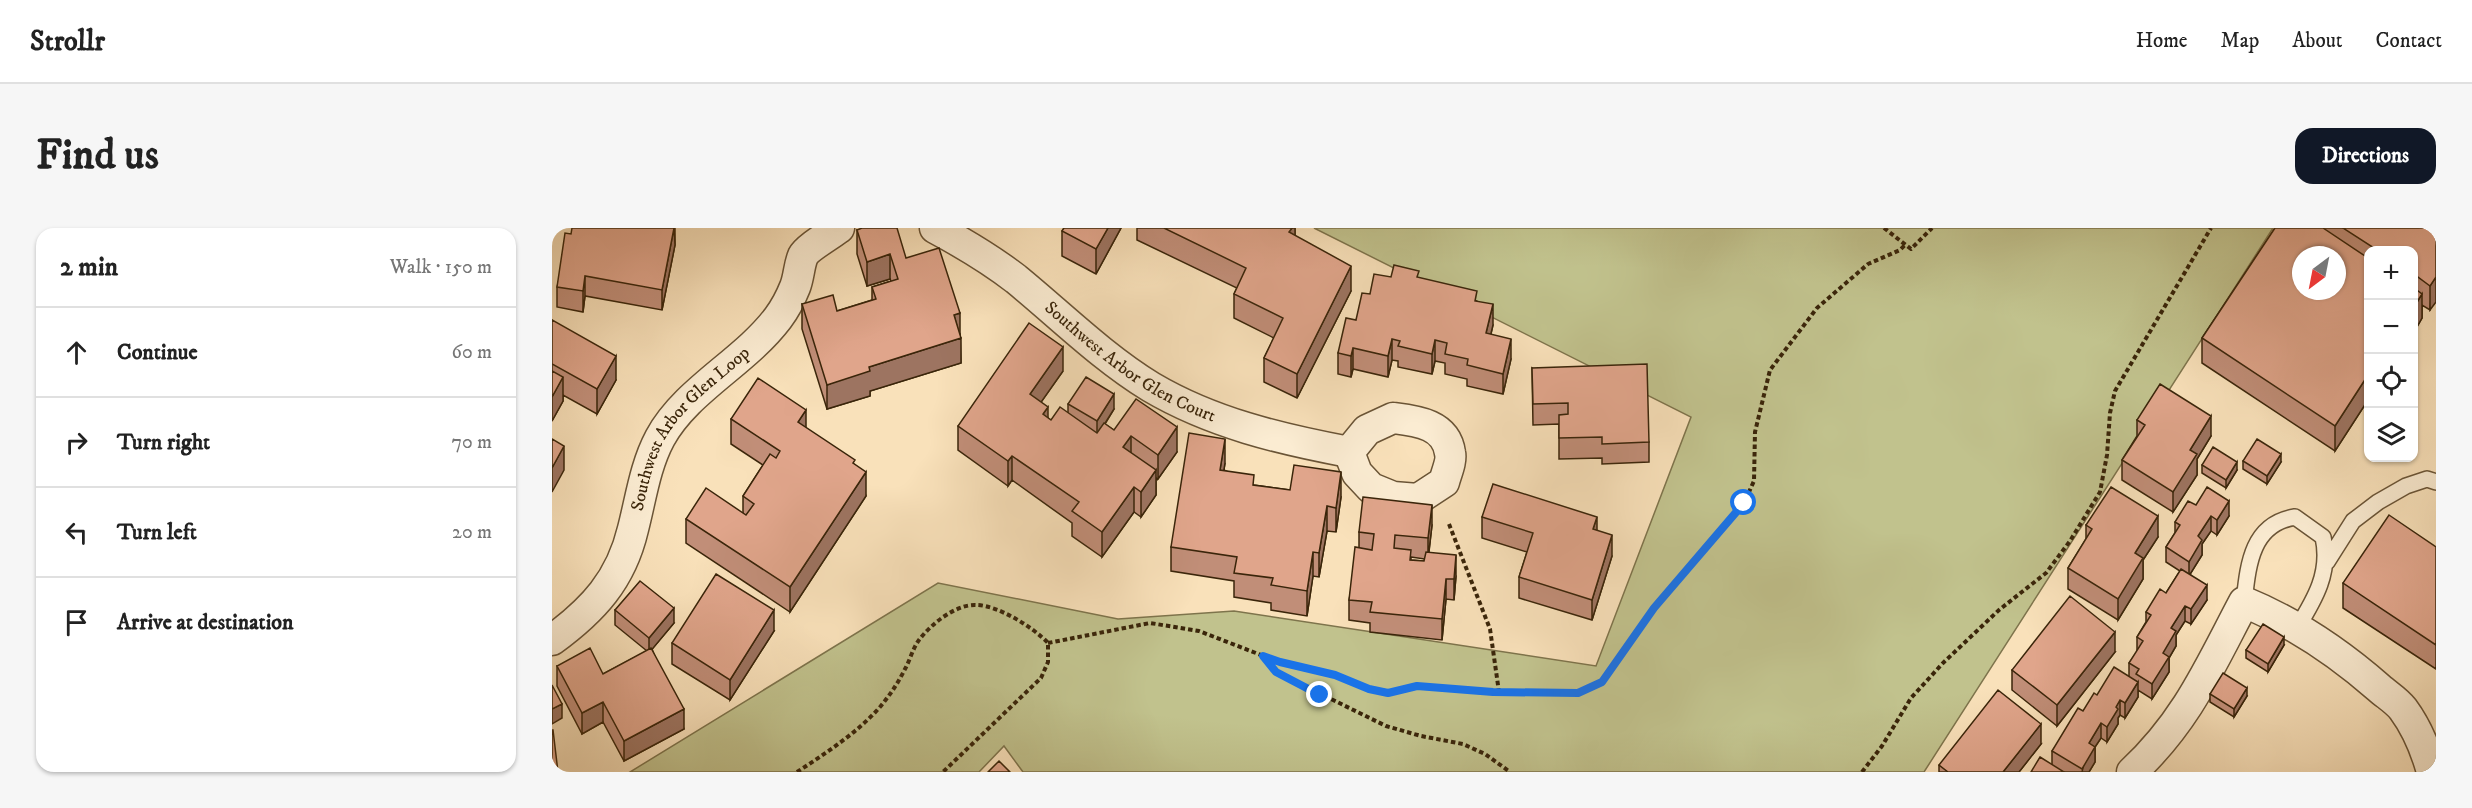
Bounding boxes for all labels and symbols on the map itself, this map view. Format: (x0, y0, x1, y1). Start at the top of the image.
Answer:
north arrow (2292, 246, 2346, 300)
street label: Southwest Arbor Glen Court (1040, 297, 1219, 428)
street label: Southwest Arbor Glen Loop (627, 342, 755, 513)
route start (1730, 489, 1756, 515)
route end (1306, 681, 1332, 707)

